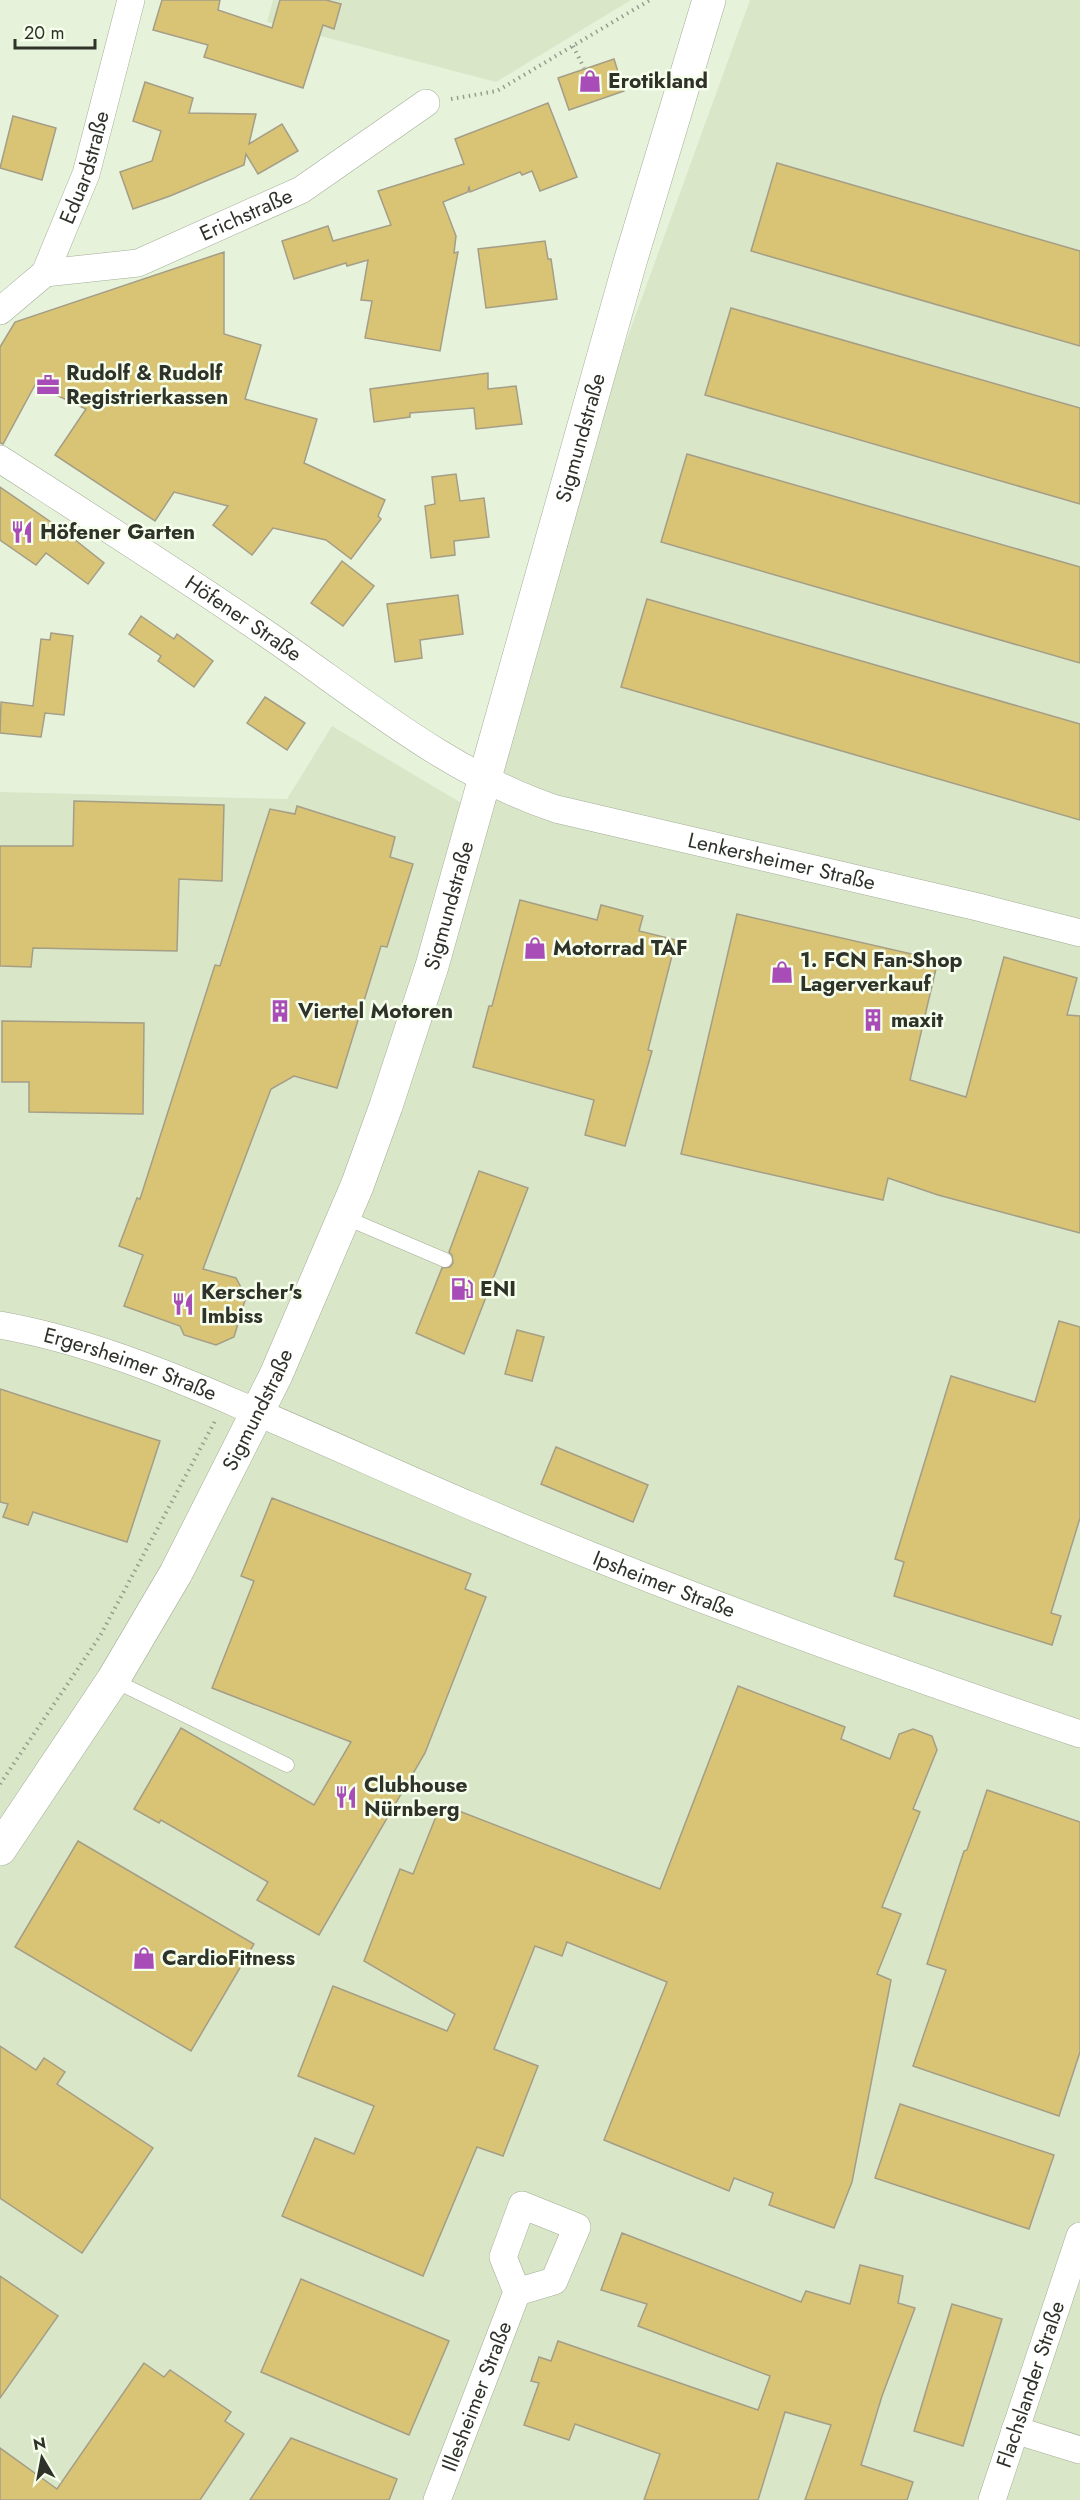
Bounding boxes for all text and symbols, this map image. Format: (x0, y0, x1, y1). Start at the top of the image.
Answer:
scale bar (15, 12, 94, 50)
text: 20 m (24, 20, 64, 46)
place label: Erotikland (608, 66, 708, 96)
shop icon: Erotikland (577, 68, 603, 94)
street label: Eduardstraße (52, 107, 117, 228)
street label: Erichstraße (195, 181, 298, 248)
place label: Rudolf & Rudolf Registrierkassen (66, 358, 228, 412)
street label: Sigmundstraße (548, 370, 613, 506)
office icon: Rudolf & Rudolf Registrierkassen (35, 372, 61, 398)
place label: Höfener Garten (40, 517, 195, 547)
restaurant icon: Höfener Garten (9, 519, 35, 545)
street label: Höfener Straße (179, 568, 308, 669)
street label: Lenkersheimer Straße (685, 825, 878, 898)
street label: Sigmundstraße (417, 837, 481, 974)
place label: Motorrad TAF (553, 933, 688, 963)
shop icon: Motorrad TAF (522, 935, 548, 961)
place label: 1. FCN Fan-Shop Lagerverkauf (800, 945, 963, 999)
shop icon: 1. FCN Fan-Shop Lagerverkauf (769, 959, 795, 985)
place label: Viertel Motoren (297, 996, 453, 1026)
building icon: Viertel Motoren (267, 998, 293, 1024)
place label: maxit (891, 1005, 944, 1035)
building icon: maxit (860, 1007, 886, 1033)
place label: ENI (480, 1274, 516, 1304)
fuel station icon: ENI (449, 1276, 475, 1302)
place label: Kerscher's Imbiss (201, 1277, 303, 1331)
restaurant icon: Kerscher's Imbiss (170, 1291, 196, 1317)
street label: Ergersheimer Straße (40, 1320, 221, 1408)
street label: Sigmundstraße (215, 1344, 301, 1476)
street label: Ipsheimer Straße (588, 1543, 740, 1625)
place label: Clubhouse Nürnberg (364, 1770, 467, 1824)
restaurant icon: Clubhouse Nürnberg (333, 1784, 359, 1810)
place label: CardioFitness (162, 1943, 296, 1973)
shop icon: CardioFitness (131, 1945, 157, 1971)
street label: Flachslander Straße (989, 2297, 1072, 2471)
street label: Illesheimer Straße (434, 2317, 519, 2476)
north arrow (12, 2428, 72, 2488)
text: N (31, 2431, 48, 2456)

